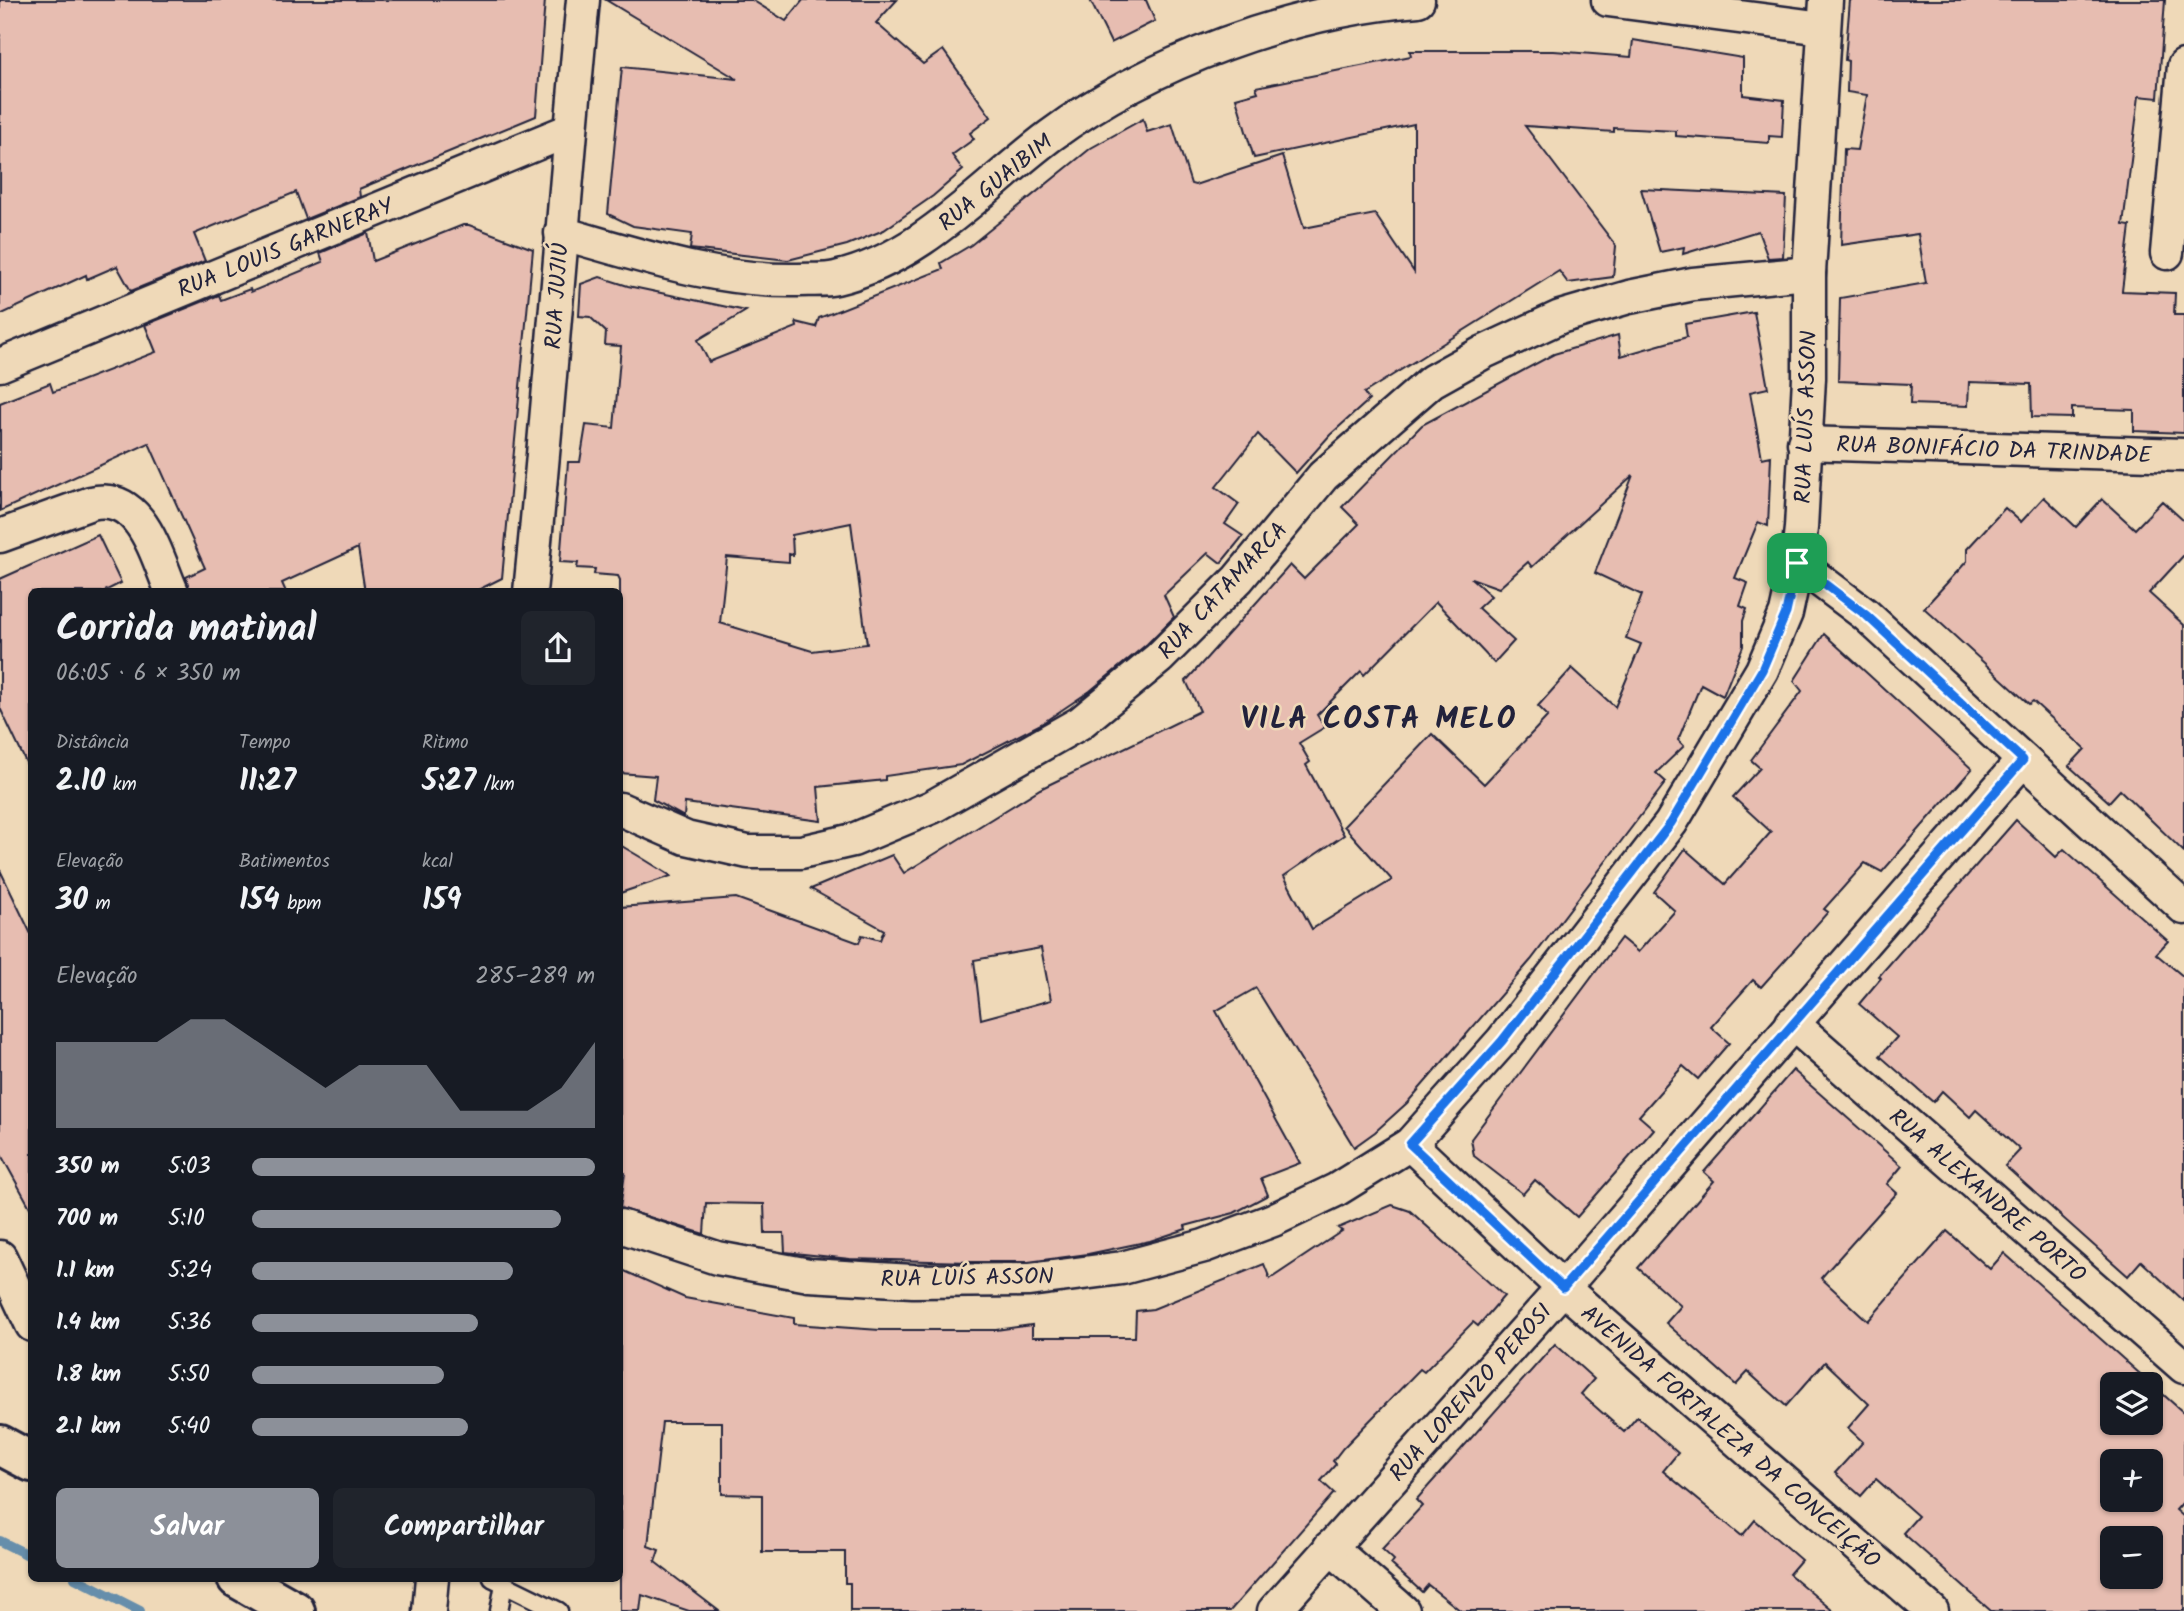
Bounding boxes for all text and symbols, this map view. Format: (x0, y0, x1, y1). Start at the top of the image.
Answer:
street label: RUA GUAIBIM (931, 125, 1062, 241)
street label: RUA LOUIS GARNERAY (172, 189, 400, 309)
street label: RUA JUJIÚ (536, 242, 580, 350)
street label: RUA LUÍS ASSON (1786, 330, 1828, 504)
street label: RUA BONIFÁCIO DA TRINDADE (1836, 428, 2153, 475)
street label: RUA CATAMARCA (1150, 514, 1297, 669)
pin (1767, 533, 1827, 593)
icon: arrive (1778, 544, 1816, 582)
text: Corrida matinal (56, 600, 317, 660)
button: share (521, 611, 595, 685)
text: 06:05 · 6 × 350 m (56, 656, 241, 692)
district label: VILA COSTA MELO (1241, 696, 1517, 744)
text: Distância (56, 728, 129, 758)
text: Tempo (239, 728, 291, 758)
text: Ritmo (422, 728, 469, 758)
text: 2.10 (56, 758, 105, 806)
text: 11:27 (239, 758, 296, 806)
text: 5:27 (422, 758, 476, 806)
text: km (105, 770, 137, 800)
text: /km (476, 770, 515, 800)
text: Elevação (56, 847, 123, 877)
text: Batimentos (239, 847, 330, 877)
text: kcal (422, 847, 453, 877)
text: 30 (56, 877, 88, 925)
text: 154 (239, 877, 280, 925)
text: 159 (422, 877, 461, 925)
text: m (88, 889, 111, 919)
text: bpm (280, 889, 321, 919)
text: Elevação (56, 959, 138, 995)
text: 285–289 m (475, 959, 595, 995)
street label: RUA ALEXANDRE PORTO (1880, 1100, 2093, 1293)
text: 350 m (56, 1149, 120, 1185)
text: 5:03 (168, 1149, 211, 1185)
text: 700 m (56, 1201, 118, 1237)
text: 5:10 (168, 1201, 205, 1237)
text: 1.1 km (56, 1253, 114, 1289)
text: 5:24 (168, 1253, 212, 1289)
street label: RUA LUÍS ASSON (880, 1259, 1054, 1299)
street label: RUA LORENZO PEROSI (1381, 1296, 1562, 1491)
street label: AVENIDA FORTALEZA DA CONCEIÇÃO (1572, 1297, 1888, 1578)
text: 1.4 km (56, 1305, 120, 1341)
text: 5:36 (168, 1305, 212, 1341)
text: 1.8 km (56, 1357, 121, 1393)
text: 5:50 (168, 1357, 210, 1393)
map controls (2100, 1372, 2163, 1589)
button: layers (2100, 1372, 2163, 1435)
text: 2.1 km (56, 1409, 121, 1445)
text: 5:40 (168, 1409, 210, 1445)
button: + (2100, 1449, 2163, 1512)
button: Salvar (56, 1488, 319, 1568)
button: Compartilhar (333, 1488, 595, 1568)
button: − (2100, 1526, 2163, 1589)

